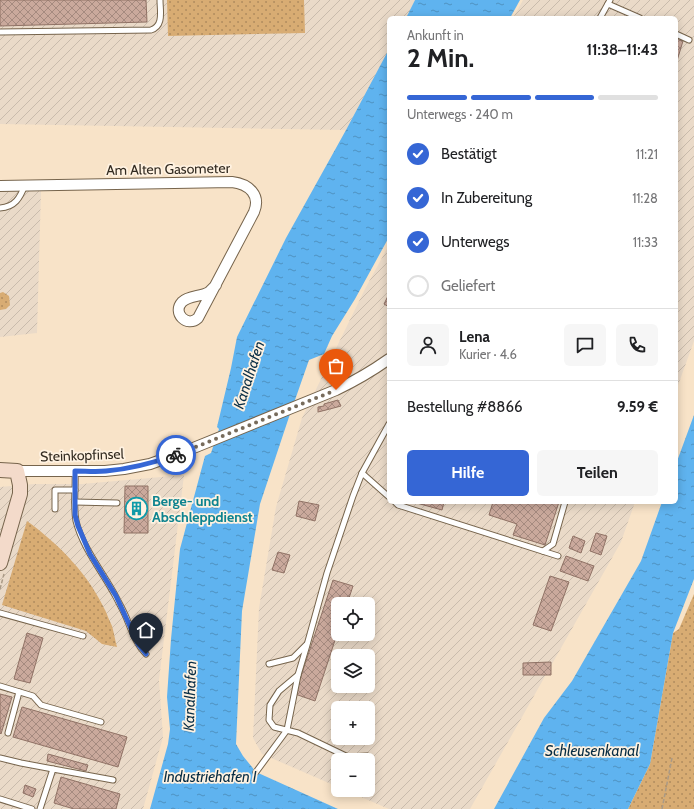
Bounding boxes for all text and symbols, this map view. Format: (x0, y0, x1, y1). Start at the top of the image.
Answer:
text: Ankunft in (407, 27, 464, 43)
text: 11:38–11:43 (587, 41, 658, 59)
text: 2 Min. (407, 42, 474, 74)
text: Unterwegs · 240 m (407, 106, 513, 122)
icon: check (407, 143, 429, 165)
text: Bestätigt (441, 145, 497, 163)
text: 11:21 (636, 146, 658, 162)
street label: Am Alten Gasometer (106, 159, 231, 179)
icon: check (407, 187, 429, 209)
text: In Zubereitung (441, 189, 532, 207)
text: 11:28 (632, 190, 658, 206)
icon: check (407, 231, 429, 253)
text: Unterwegs (441, 233, 509, 251)
text: 11:33 (633, 234, 658, 250)
text: Geliefert (441, 277, 495, 295)
button: person (407, 324, 449, 366)
button: chat (564, 324, 606, 366)
button: phone (616, 324, 658, 366)
text: Lena (459, 328, 490, 346)
water label: Kanalhafen (230, 339, 268, 411)
text: Kurier · 4.6 (459, 346, 517, 362)
pin (319, 349, 353, 390)
icon: bag (325, 355, 347, 377)
text: Bestellung #8866 (407, 398, 522, 416)
text: 9.59 € (617, 398, 658, 416)
courier (156, 435, 196, 475)
icon: bike (165, 444, 187, 466)
street label: Steinkopfinsel (40, 445, 125, 465)
button: Hilfe (407, 450, 529, 496)
button: Teilen (537, 450, 658, 496)
place label: Berge- und Abschleppdienst (152, 492, 253, 526)
building icon: Berge- und Abschleppdienst (123, 496, 149, 522)
map controls (331, 597, 375, 797)
button: locate (331, 597, 375, 641)
pin (129, 613, 163, 654)
icon: home (135, 619, 157, 641)
button: layers (331, 649, 375, 693)
water label: Kanalhafen (180, 661, 200, 731)
button: + (331, 701, 375, 745)
water label: Schleusenkanal (545, 742, 639, 760)
button: − (331, 753, 375, 797)
water label: Industriehafen I (163, 768, 257, 786)

